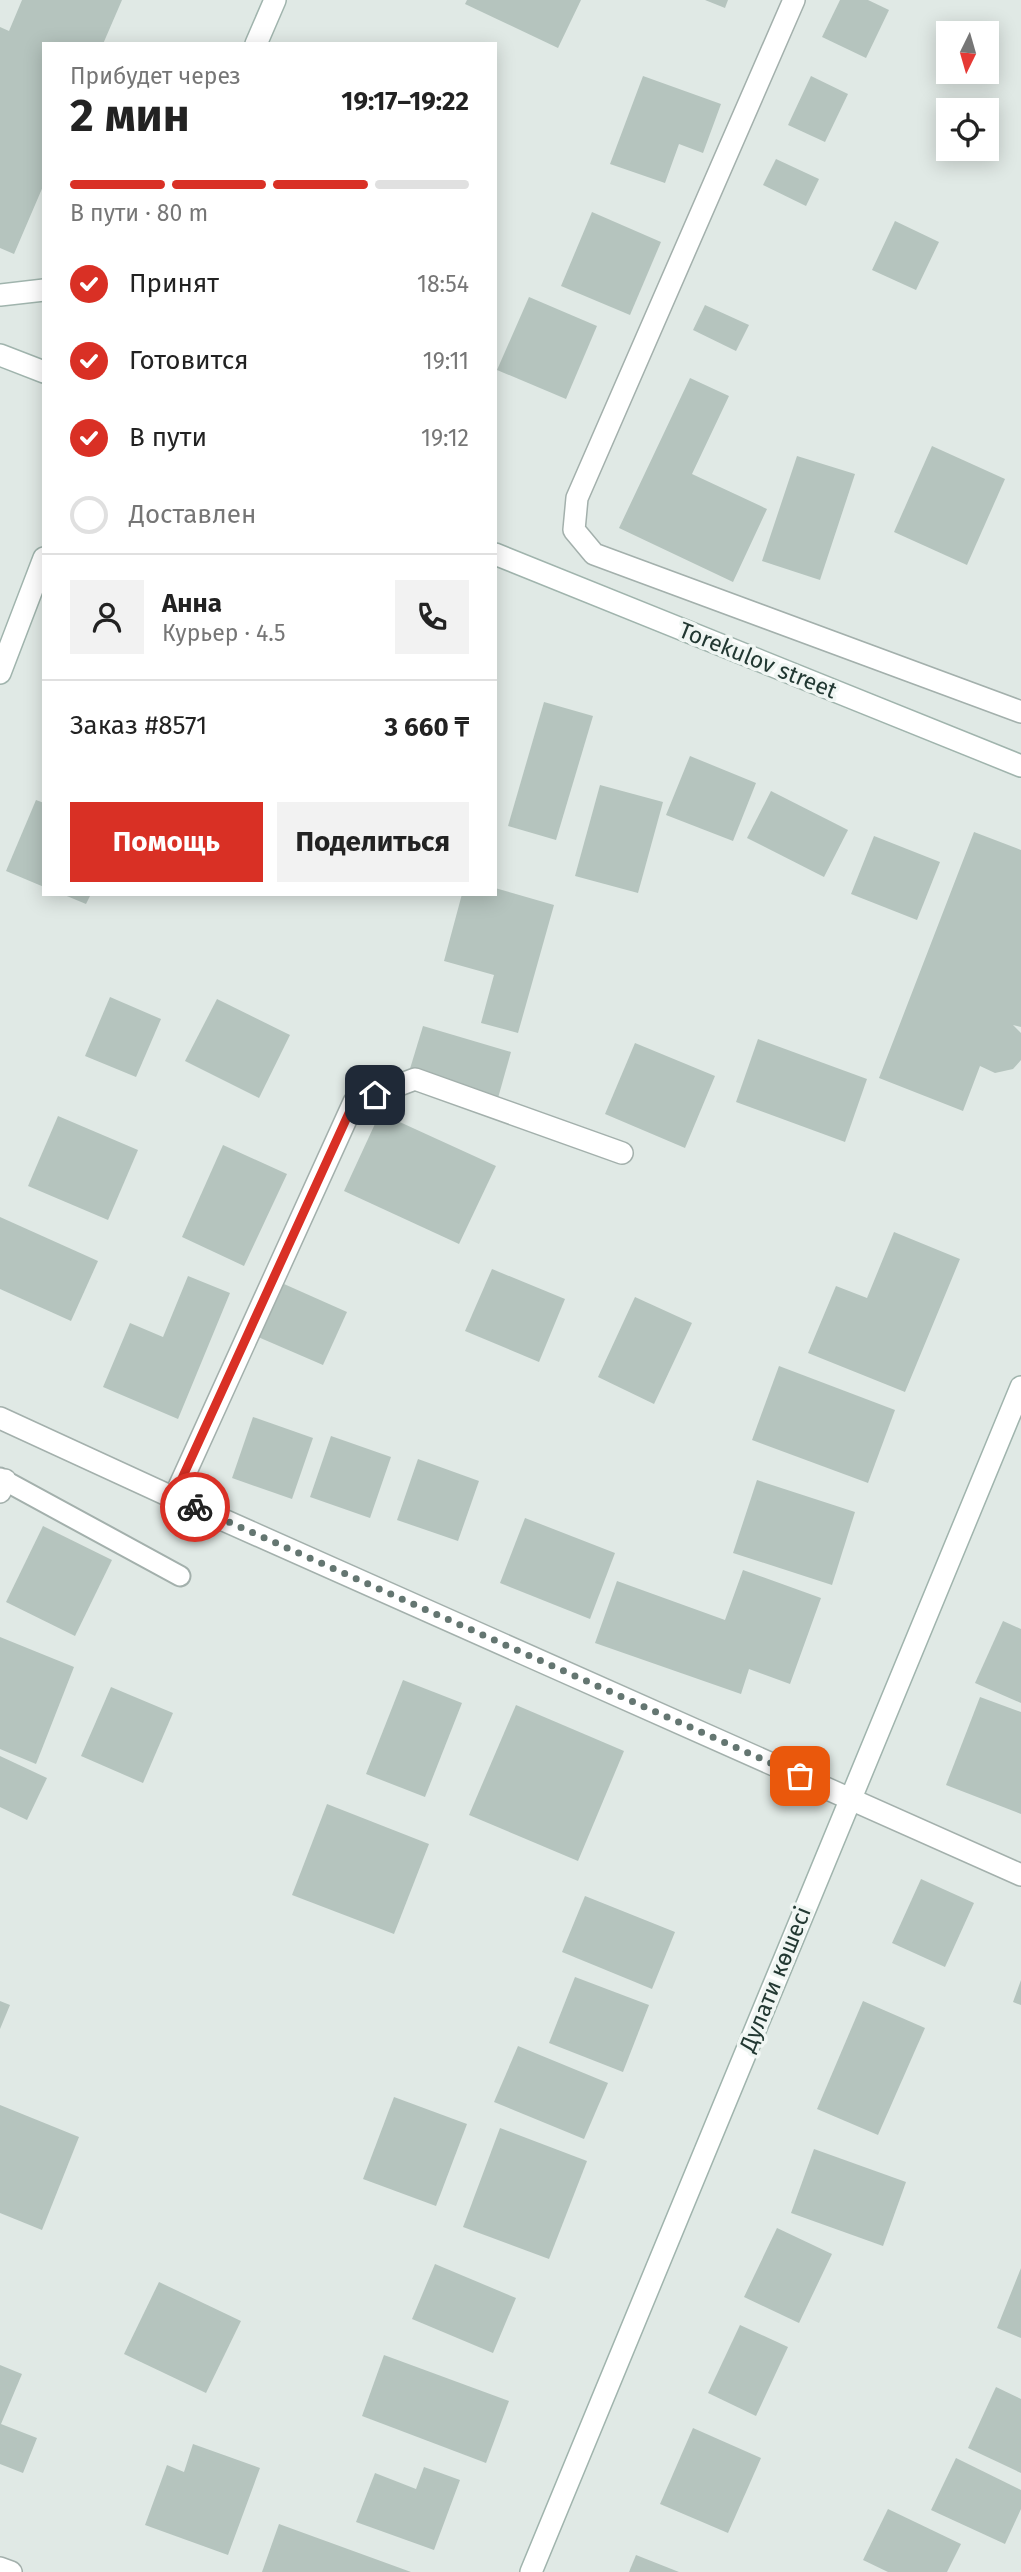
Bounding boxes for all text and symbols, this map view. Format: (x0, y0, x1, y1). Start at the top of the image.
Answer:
north arrow (936, 21, 999, 84)
map controls (936, 21, 999, 161)
text: Прибудет через (70, 62, 241, 90)
text: 19:17–19:22 (341, 86, 469, 117)
text: 2 мин (70, 88, 190, 143)
button: locate (936, 98, 999, 161)
text: В пути · 80 m (70, 199, 208, 227)
icon: check (70, 265, 108, 303)
text: Принят (129, 268, 219, 299)
text: 18:54 (417, 270, 469, 298)
icon: check (70, 342, 108, 380)
text: Готовится (129, 345, 249, 376)
text: 19:11 (423, 347, 469, 375)
icon: check (70, 419, 108, 457)
text: В пути (129, 422, 207, 453)
text: 19:12 (421, 424, 469, 452)
text: Доставлен (129, 499, 256, 530)
button: person (70, 580, 144, 654)
button: phone (395, 580, 469, 654)
text: Анна (162, 588, 222, 619)
street label: Torekulov street (675, 616, 842, 705)
text: Курьер · 4.5 (162, 619, 286, 647)
text: Заказ #8571 (70, 710, 207, 741)
text: 3 660 ₸ (384, 712, 469, 743)
button: Помощь (70, 802, 263, 882)
button: Поделиться (277, 802, 469, 882)
pin (345, 1065, 405, 1125)
icon: home (356, 1076, 394, 1114)
courier (160, 1472, 230, 1542)
icon: bike (176, 1488, 214, 1526)
pin (770, 1746, 830, 1806)
icon: bag (781, 1757, 819, 1795)
street label: Дулати көшесі (733, 1902, 817, 2057)

